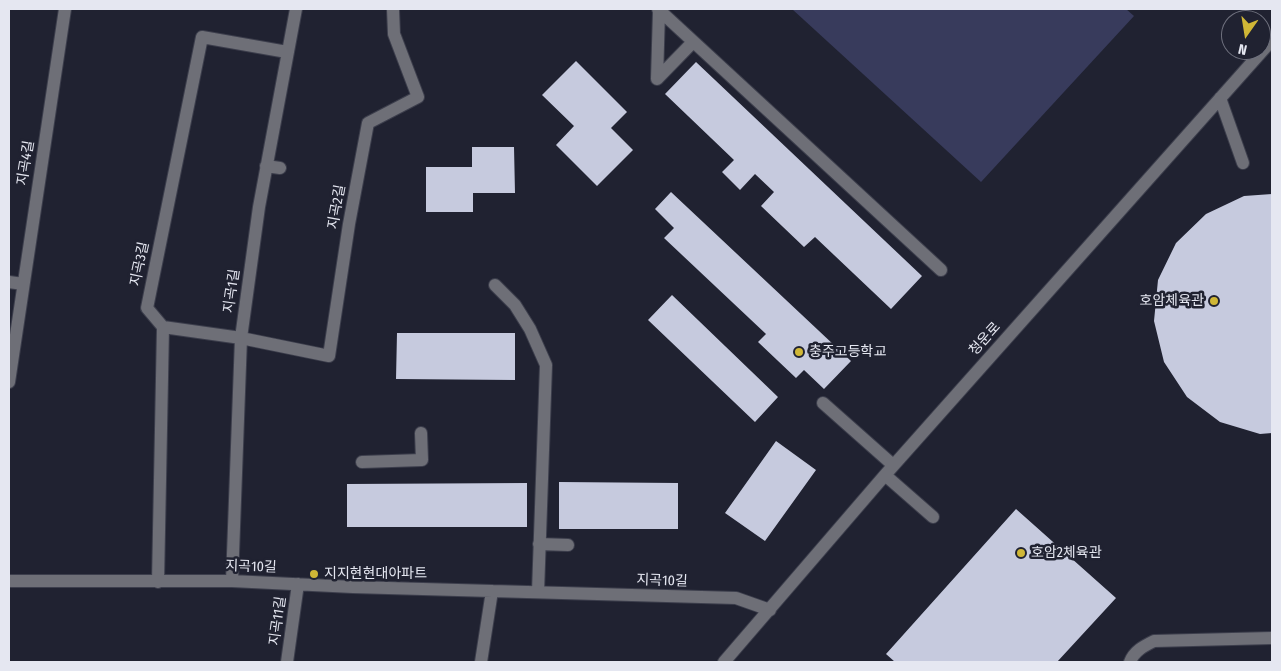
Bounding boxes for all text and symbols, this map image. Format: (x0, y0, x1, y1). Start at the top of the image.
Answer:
north arrow (1221, 10, 1271, 60)
text: N (1237, 40, 1249, 58)
street label: 지곡4길 (14, 139, 38, 187)
street label: 지곡2길 (325, 183, 349, 231)
street label: 지곡3길 (127, 240, 153, 288)
street label: 지곡1길 (221, 268, 243, 314)
place label: 호암체육관 (1140, 293, 1204, 309)
marker: 호암체육관 (1208, 295, 1220, 307)
street label: 청운로 (966, 319, 1004, 359)
place label: 충주고등학교 (809, 344, 886, 360)
marker: 충주고등학교 (793, 346, 805, 358)
place label: 호암2체육관 (1031, 545, 1102, 561)
marker: 호암2체육관 (1015, 547, 1027, 559)
street label: 지곡10길 (225, 558, 277, 576)
place label: 지지현현대아파트 (324, 566, 427, 582)
marker: 지지현현대아파트 (308, 568, 320, 580)
street label: 지곡10길 (636, 572, 688, 590)
street label: 지곡11길 (266, 595, 290, 647)

